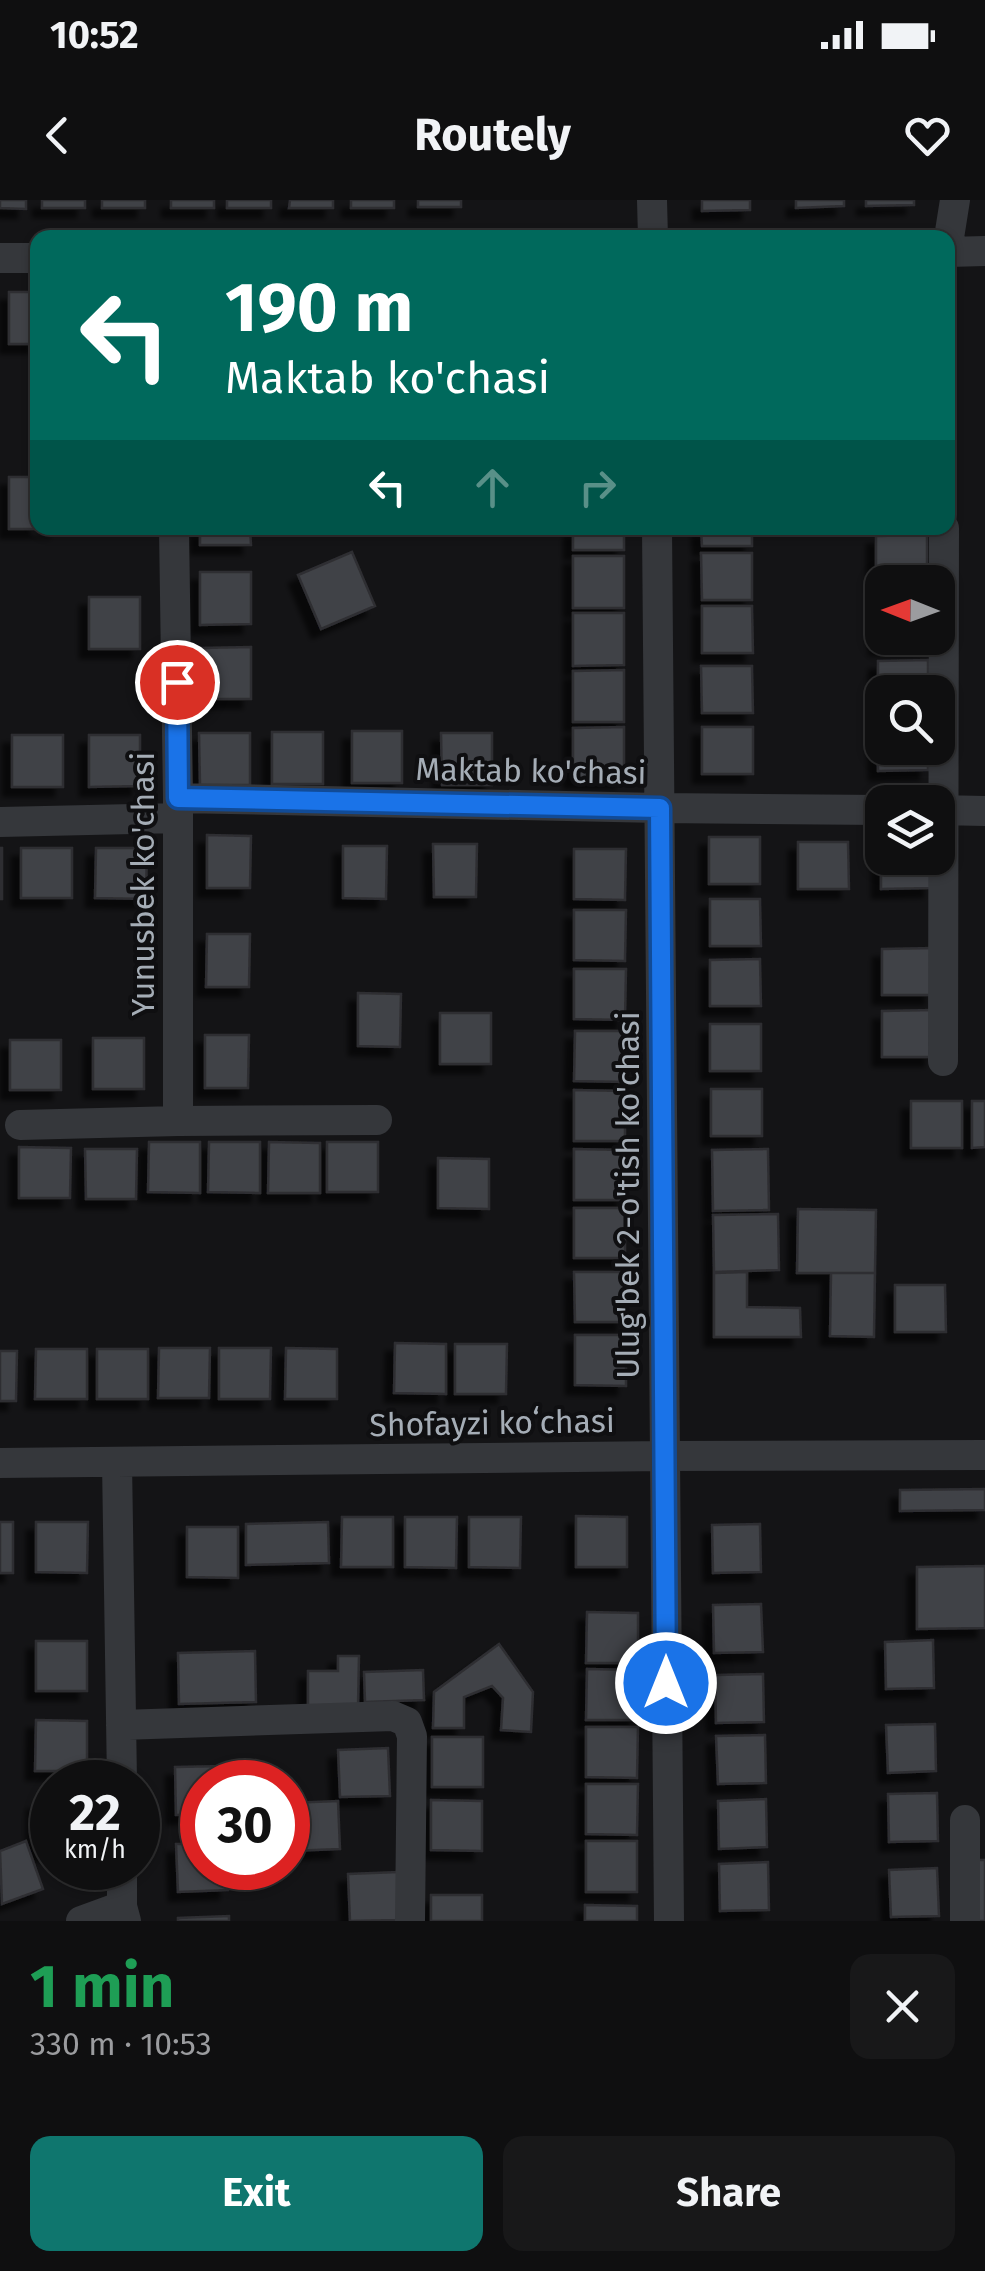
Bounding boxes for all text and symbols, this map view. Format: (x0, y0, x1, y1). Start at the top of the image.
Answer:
text: 10:52 (50, 12, 139, 58)
icon: back (30, 108, 85, 163)
text: Routely (414, 108, 571, 162)
icon: heart (900, 108, 955, 163)
text: 190 m (225, 266, 413, 350)
icon: left (60, 270, 190, 400)
text: Maktab ko'chasi (225, 351, 550, 405)
icon: left (360, 460, 415, 515)
icon: ahead (465, 460, 520, 515)
icon: right (570, 460, 625, 515)
north arrow (865, 565, 955, 655)
map controls (865, 565, 955, 875)
pin (135, 640, 220, 725)
icon: arrive (150, 655, 205, 710)
button: search (865, 675, 955, 765)
street label: Maktab ko'chasi (415, 750, 647, 792)
street label: Yunusbek ko'chasi (124, 752, 162, 1016)
button: layers (865, 785, 955, 875)
street label: Ulug'bek 2-o'tish ko'chasi (609, 1011, 647, 1379)
street label: Shofayzi koʻchasi (369, 1402, 615, 1444)
position arrow (614, 1631, 718, 1735)
speed limit sign: 30 (180, 1760, 310, 1890)
text: 22 (69, 1783, 121, 1843)
text: km/h (64, 1835, 126, 1865)
text: 1 min (30, 1951, 174, 2023)
button: close (850, 1954, 955, 2059)
text: 330 m · 10:53 (30, 2025, 212, 2063)
button: Exit (30, 2136, 483, 2251)
button: Share (503, 2136, 955, 2251)

